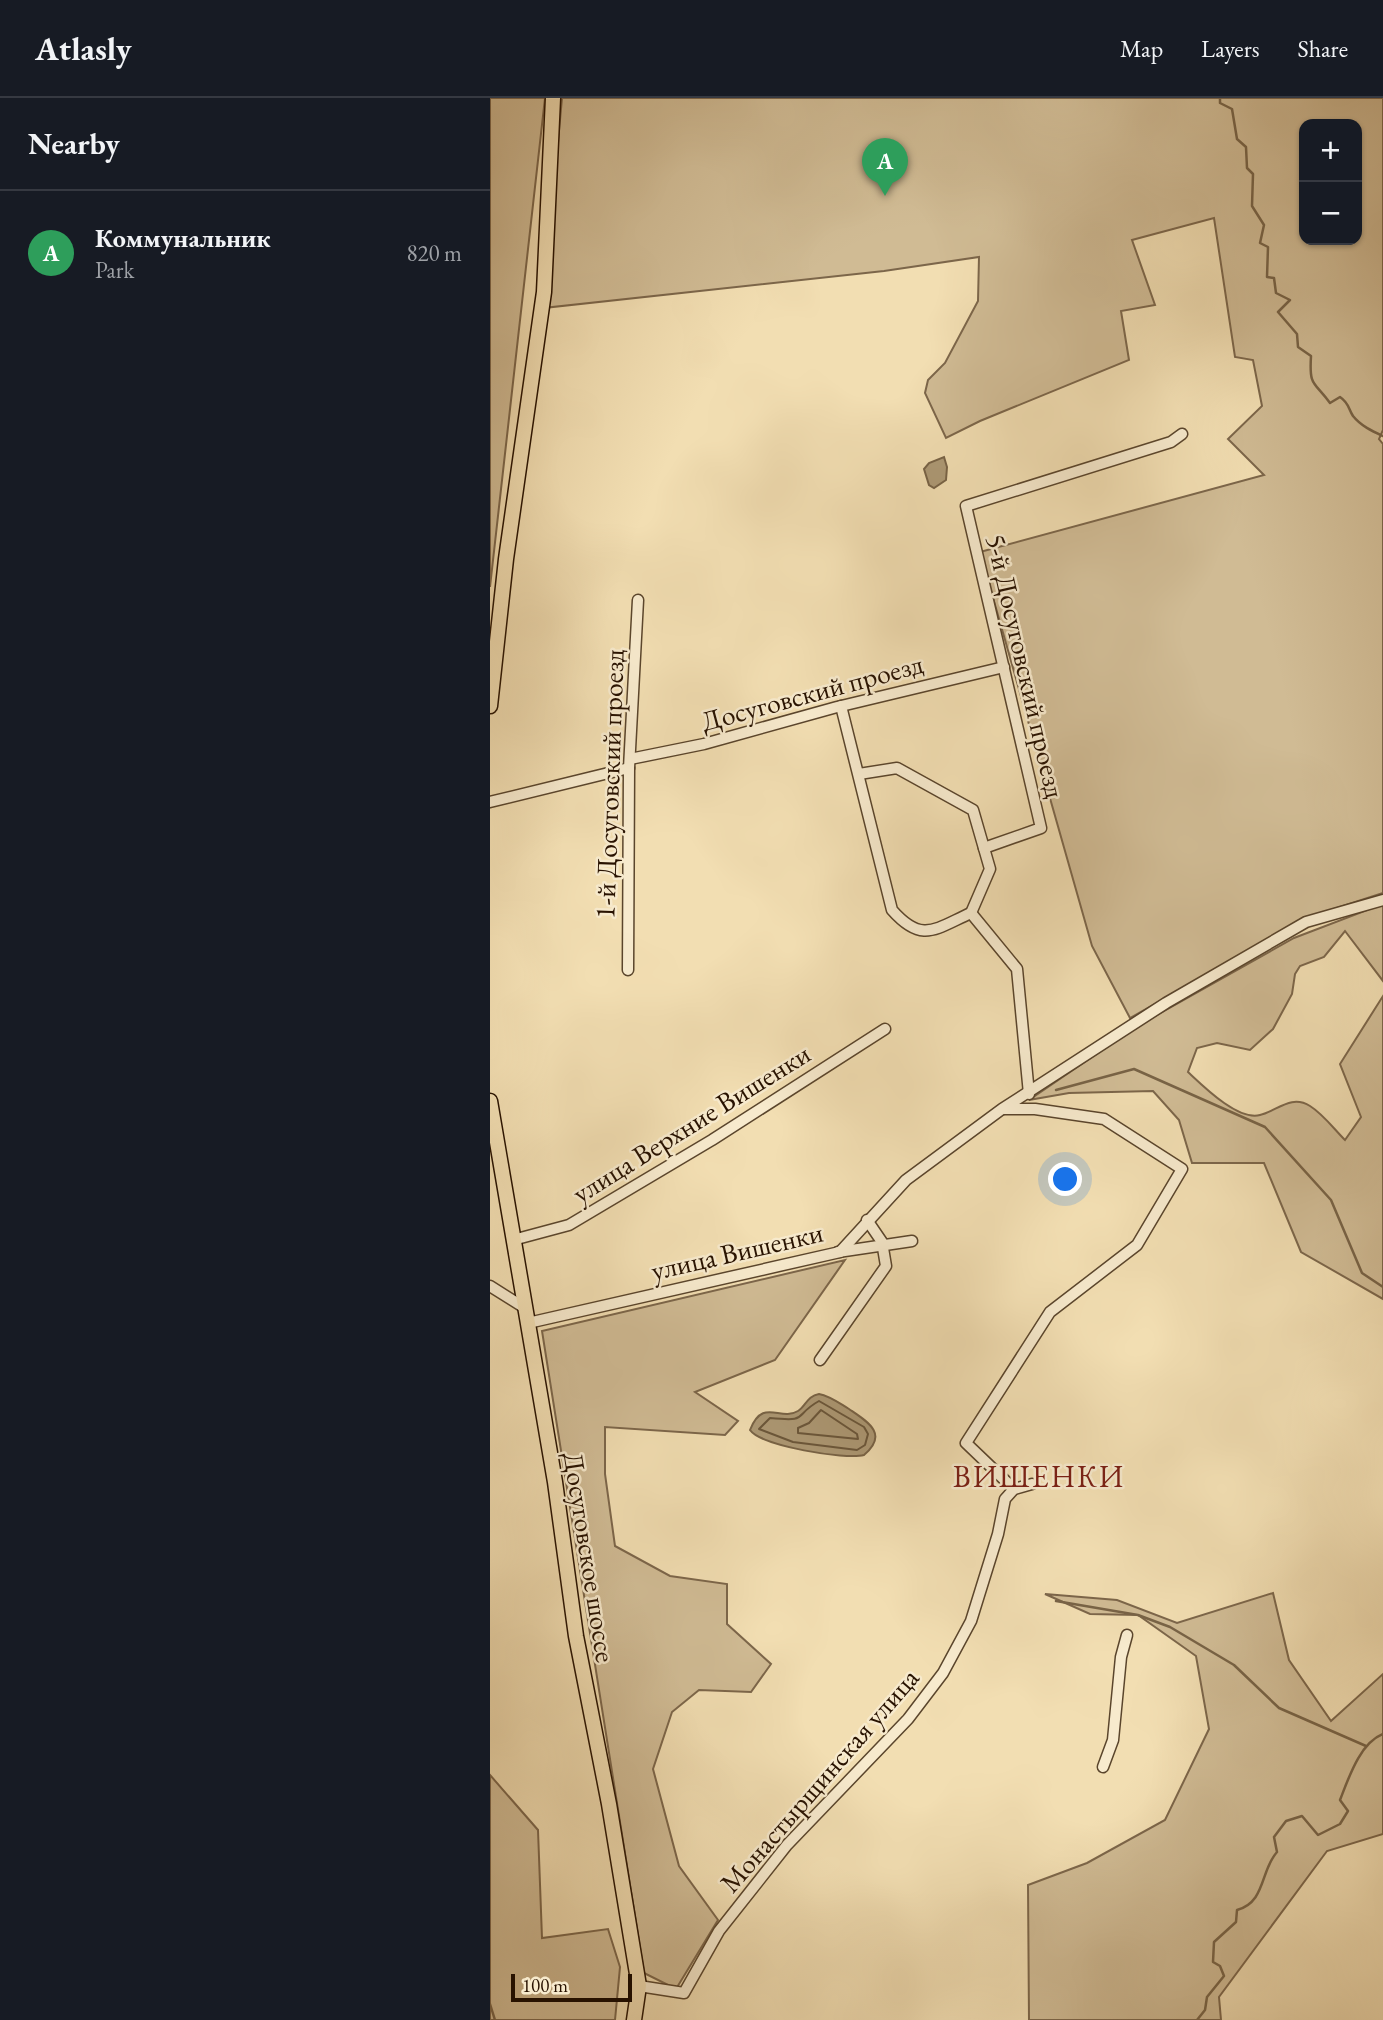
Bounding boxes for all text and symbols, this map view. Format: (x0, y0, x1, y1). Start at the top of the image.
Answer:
text: Atlasly (35, 27, 132, 70)
text: Map (1120, 33, 1163, 64)
text: Layers (1201, 33, 1260, 64)
text: Share (1298, 33, 1348, 64)
map controls (1299, 119, 1362, 245)
button: + (1299, 119, 1362, 182)
text: Nearby (28, 124, 120, 163)
pin: A (862, 138, 908, 196)
button: − (1299, 182, 1362, 245)
text: Коммунальник (95, 221, 271, 255)
text: A (43, 238, 59, 268)
text: 820 m (406, 238, 462, 268)
text: Park (95, 255, 134, 285)
street label: 5-й Досуговский проезд (978, 531, 1074, 802)
street label: Досуговский проезд (697, 645, 927, 739)
street label: 1-й Досуговский проезд (586, 648, 632, 919)
street label: улица Верхние Вишенки (565, 1035, 817, 1211)
your location (1048, 1162, 1082, 1196)
street label: улица Вишенки (648, 1214, 827, 1288)
street label: Досуговское шоссе (556, 1449, 624, 1665)
district label: ВИШЕНКИ (953, 1457, 1125, 1496)
street label: Монастырщинская улица (712, 1660, 927, 1900)
scale bar (511, 1971, 632, 2003)
text: 100 m (522, 1973, 568, 1998)

